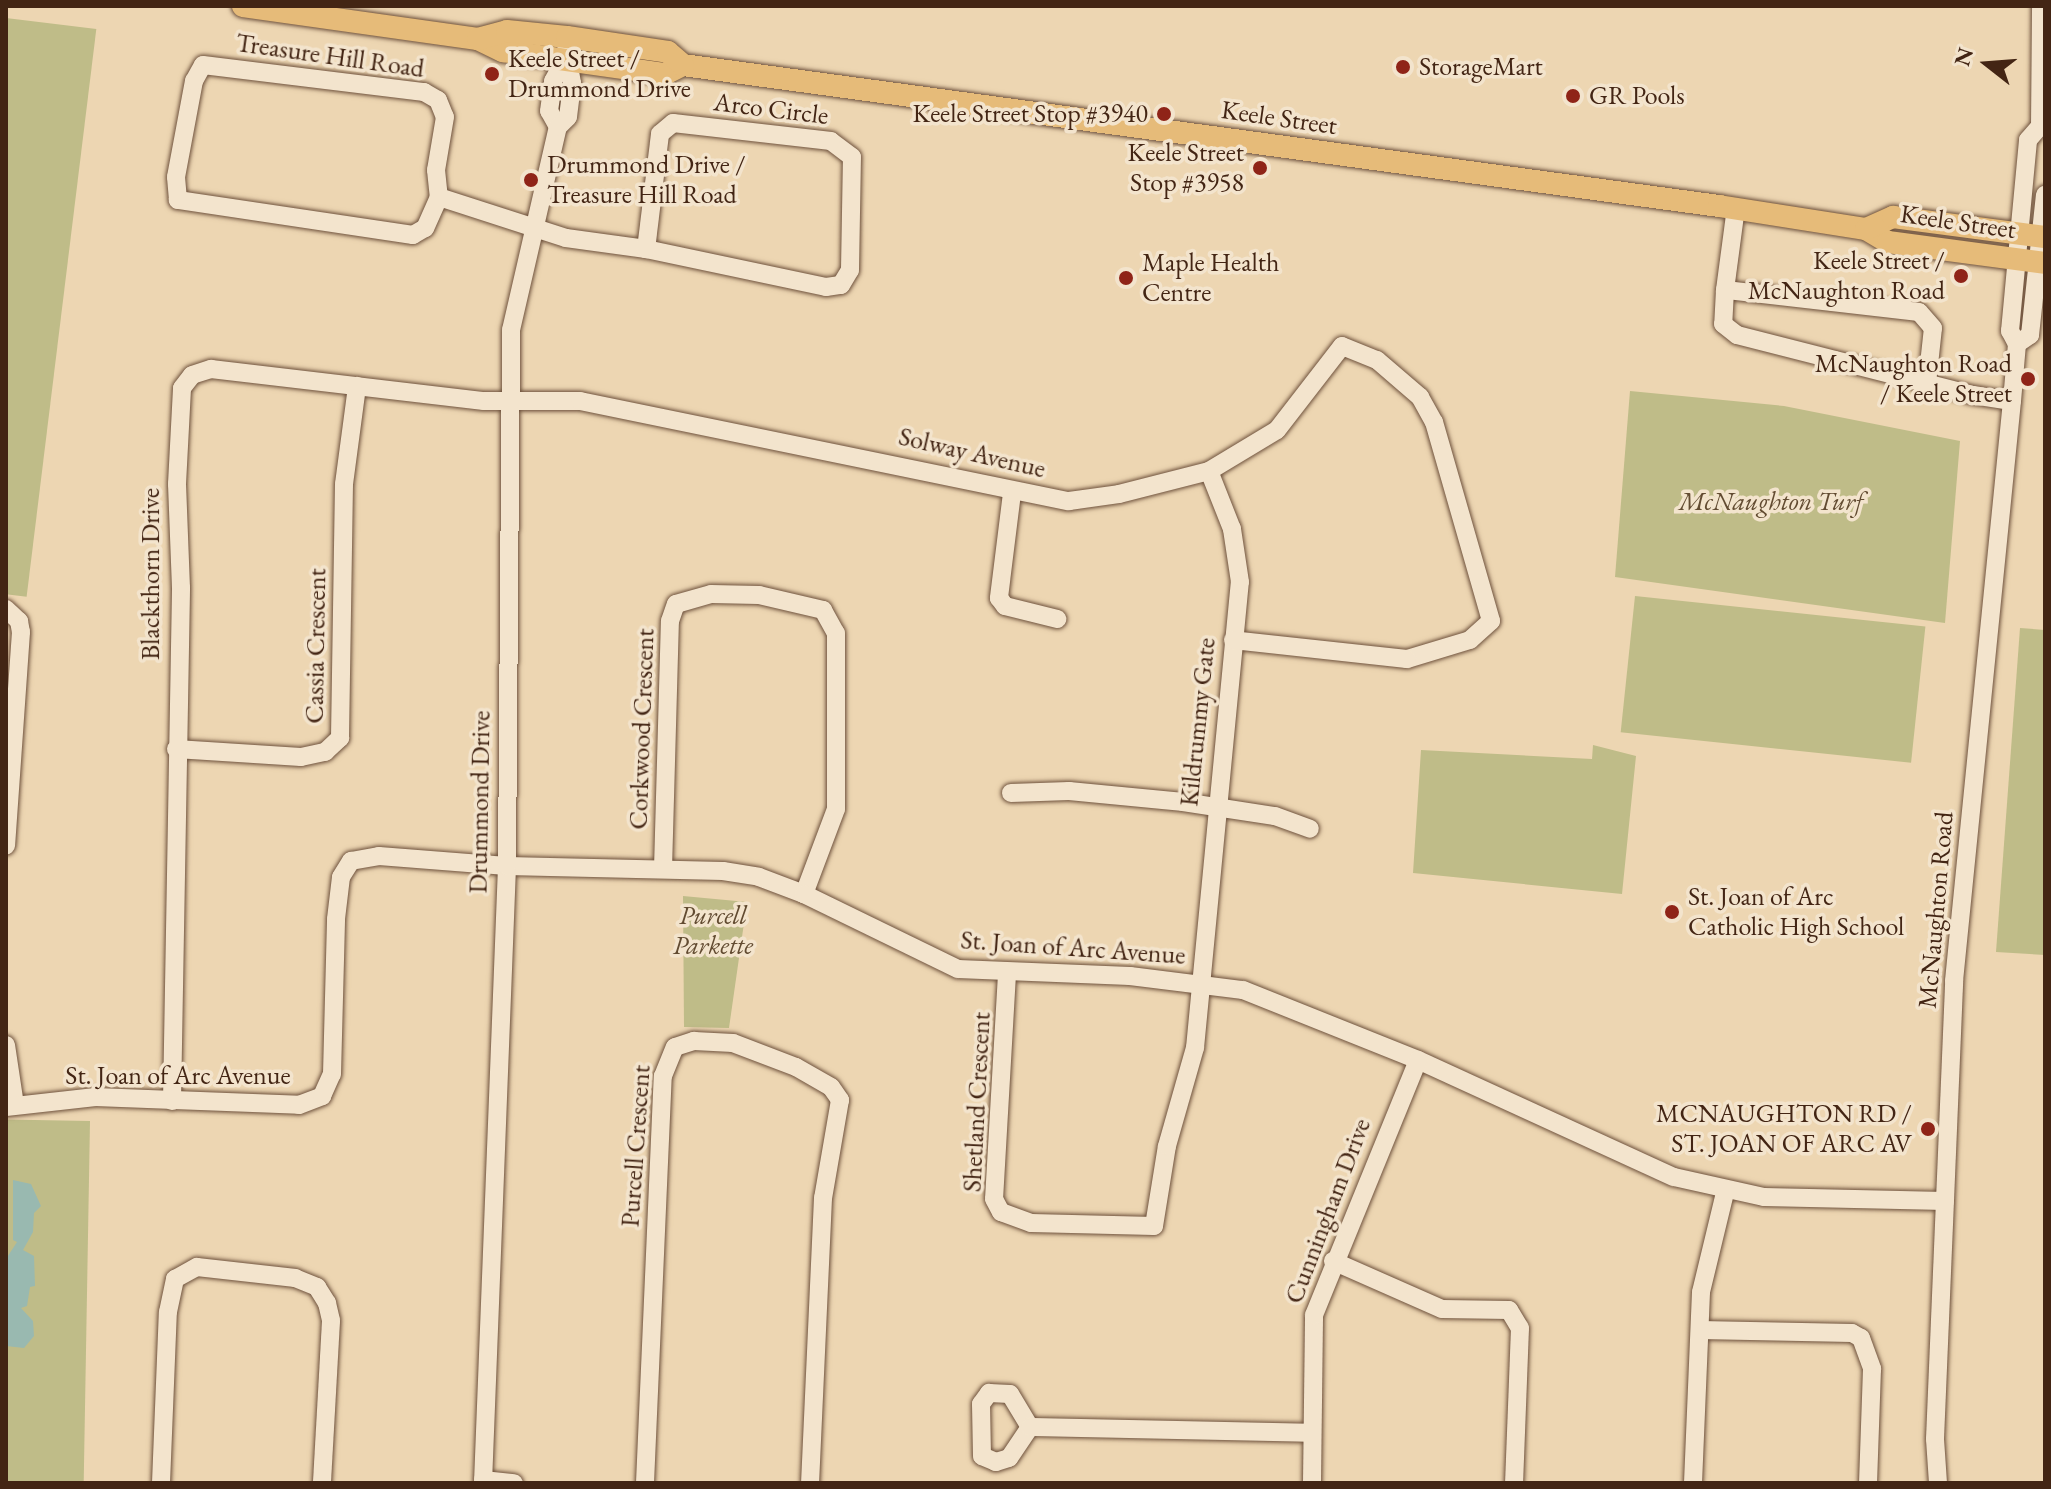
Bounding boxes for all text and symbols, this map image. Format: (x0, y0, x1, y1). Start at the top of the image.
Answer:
north arrow (1947, 24, 2027, 104)
street label: Treasure Hill Road (234, 27, 426, 85)
place label: Keele Street / Drummond Drive (508, 43, 691, 104)
text: N (1947, 44, 1980, 70)
place label: StorageMart (1419, 51, 1543, 83)
marker: StorageMart (1394, 58, 1412, 76)
marker: Keele Street / Drummond Drive (483, 65, 501, 83)
place label: GR Pools (1589, 80, 1685, 112)
street label: Arco Circle (712, 86, 830, 132)
marker: GR Pools (1564, 87, 1582, 105)
street label: Keele Street (1219, 94, 1339, 142)
place label: Keele Street Stop #3940 (912, 98, 1148, 130)
marker: Keele Street Stop #3940 (1155, 105, 1173, 123)
place label: Keele Street Stop #3958 (1128, 137, 1244, 198)
place label: Drummond Drive / Treasure Hill Road (547, 149, 746, 210)
marker: Keele Street Stop #3958 (1251, 159, 1269, 177)
marker: Drummond Drive / Treasure Hill Road (522, 171, 540, 189)
street label: Keele Street (1898, 198, 2018, 246)
place label: Keele Street / McNaughton Road (1748, 245, 1945, 306)
place label: Maple Health Centre (1142, 247, 1279, 308)
marker: Keele Street / McNaughton Road (1952, 267, 1970, 285)
marker: Maple Health Centre (1117, 269, 1135, 287)
place label: McNaughton Road / Keele Street (1815, 348, 2012, 410)
marker: McNaughton Road / Keele Street (2019, 370, 2037, 388)
street label: Solway Avenue (896, 421, 1048, 485)
park label: McNaughton Turf (1679, 486, 1863, 518)
street label: Blackthorn Drive (135, 488, 167, 660)
street label: Cassia Crescent (299, 568, 333, 724)
street label: Corkwood Crescent (623, 628, 661, 830)
street label: Kildrummy Gate (1174, 636, 1222, 808)
street label: Drummond Drive (463, 710, 497, 894)
street label: McNaughton Road (1912, 810, 1960, 1010)
place label: St. Joan of Arc Catholic High School (1688, 881, 1904, 942)
park label: Purcell Parkette (673, 900, 753, 962)
marker: St. Joan of Arc Catholic High School (1663, 903, 1681, 921)
street label: St. Joan of Arc Avenue (960, 925, 1186, 971)
street label: Shetland Crescent (957, 1011, 997, 1193)
street label: St. Joan of Arc Avenue (65, 1060, 291, 1092)
street label: Purcell Crescent (615, 1064, 657, 1228)
place label: MCNAUGHTON RD / ST. JOAN OF ARC AV (1656, 1098, 1912, 1160)
street label: Cunningham Drive (1278, 1114, 1378, 1308)
marker: MCNAUGHTON RD / ST. JOAN OF ARC AV (1919, 1120, 1937, 1138)

